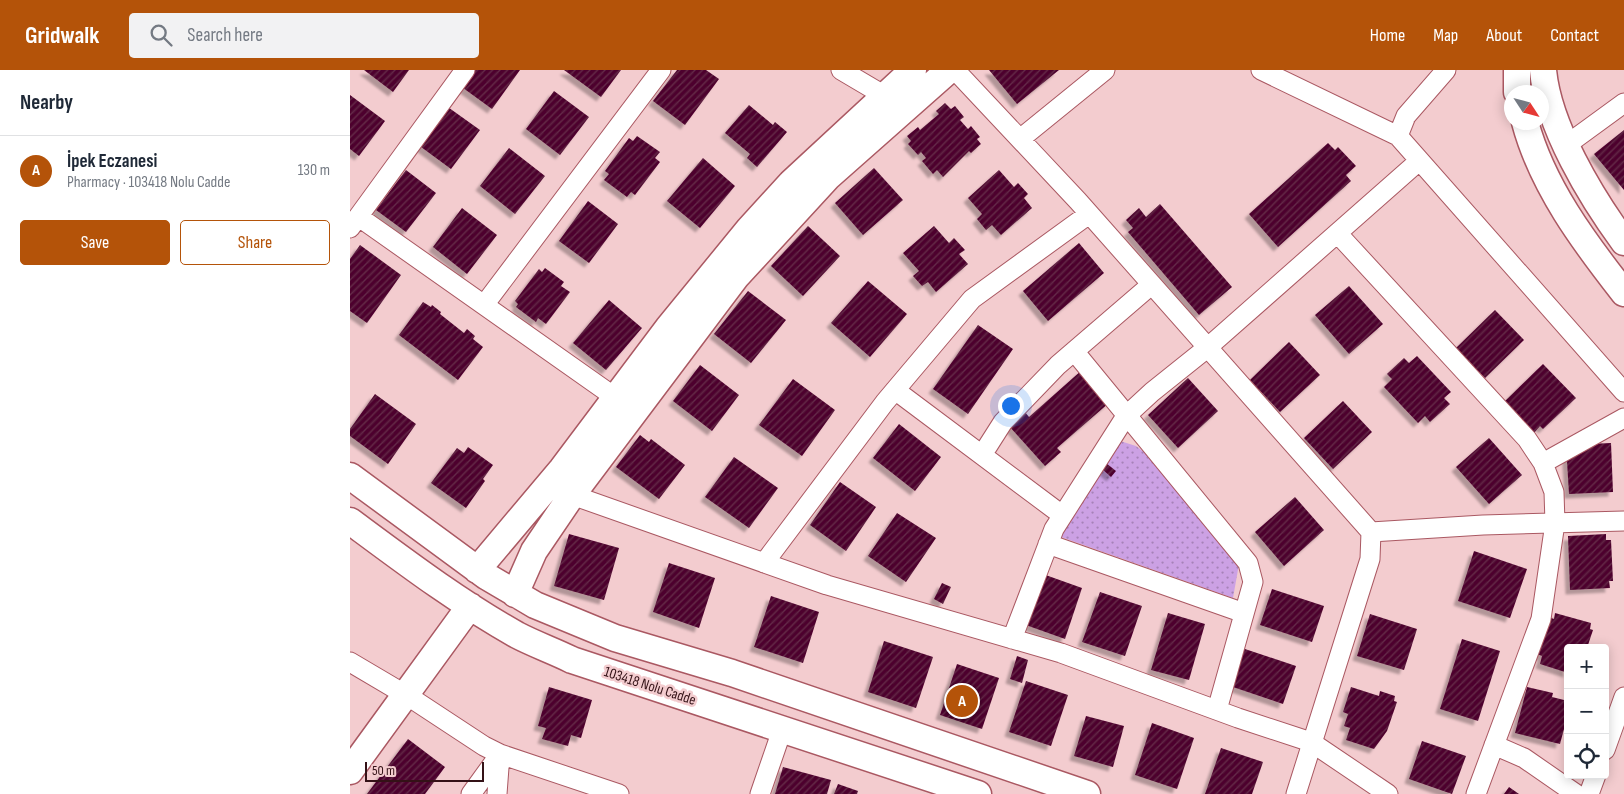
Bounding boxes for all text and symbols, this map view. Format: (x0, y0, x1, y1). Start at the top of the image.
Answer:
search box (129, 13, 479, 58)
text: Gridwalk (25, 21, 99, 50)
icon: search (147, 21, 175, 49)
text: Search here (187, 24, 263, 47)
text: Home (1370, 25, 1405, 46)
text: Map (1433, 25, 1458, 46)
text: About (1486, 25, 1522, 46)
text: Contact (1550, 25, 1599, 46)
north arrow (1504, 85, 1549, 130)
text: Nearby (20, 90, 73, 115)
text: İpek Eczanesi (67, 150, 157, 173)
text: A (32, 161, 40, 180)
text: 130 m (298, 161, 330, 180)
text: Pharmacy · 103418 Nolu Cadde (67, 173, 230, 192)
button: Save (20, 220, 170, 265)
button: Share (180, 220, 330, 265)
your location (998, 393, 1024, 419)
map controls (1564, 644, 1609, 779)
button: + (1564, 644, 1609, 689)
street label: 103418 Nolu Cadde (602, 662, 698, 710)
pin: A (946, 682, 978, 720)
button: − (1564, 689, 1609, 734)
button: locate (1564, 734, 1609, 779)
scale bar (365, 759, 484, 782)
text: 50 m (372, 762, 395, 779)

